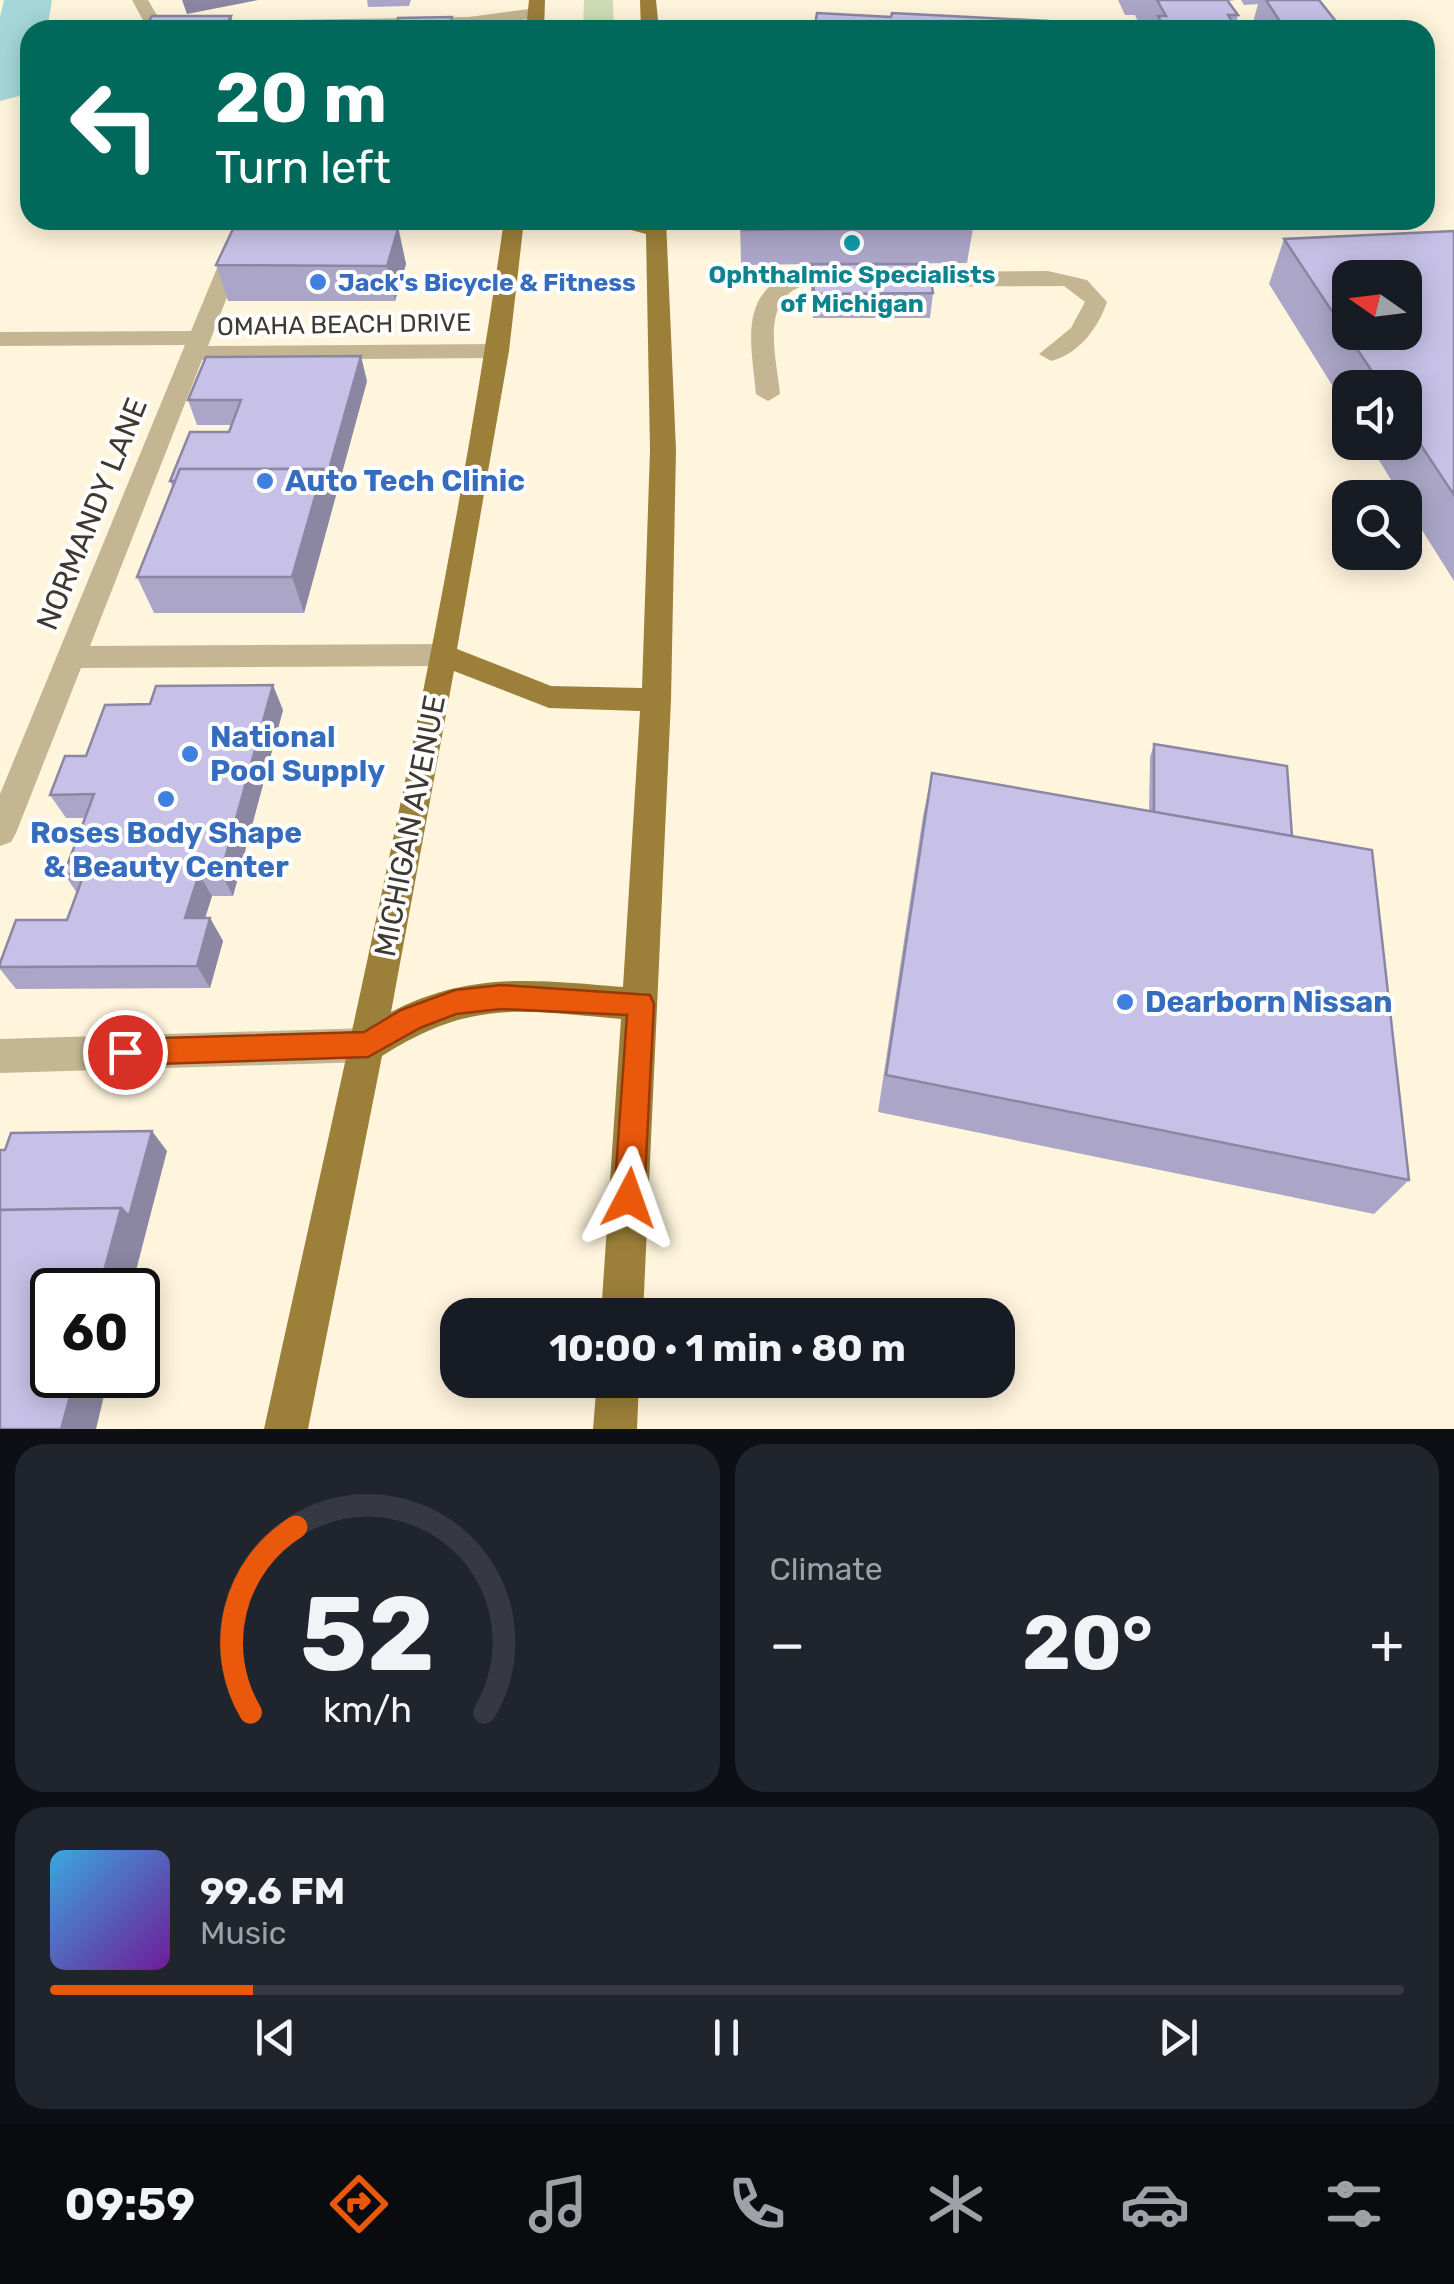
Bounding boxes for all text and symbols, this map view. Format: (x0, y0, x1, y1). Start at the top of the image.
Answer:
text: 20 m (215, 57, 387, 140)
icon: left (50, 60, 180, 190)
text: Turn left (215, 141, 391, 194)
marker: Ophthalmic Specialists of Michigan (841, 232, 863, 254)
place label: Ophthalmic Specialists of Michigan (708, 260, 996, 318)
north arrow (1332, 260, 1422, 350)
map controls (1332, 260, 1422, 570)
place label: Jack's Bicycle & Fitness (338, 268, 636, 297)
marker: Jack's Bicycle & Fitness (307, 271, 329, 293)
street label: OMAHA BEACH DRIVE (217, 308, 471, 341)
button: sound (1332, 370, 1422, 460)
street label: NORMANDY LANE (29, 393, 155, 635)
place label: Auto Tech Clinic (285, 463, 525, 499)
marker: Auto Tech Clinic (254, 470, 276, 492)
button: search (1332, 480, 1422, 570)
street label: MICHIGAN AVENUE (367, 692, 453, 960)
place label: National Pool Supply (210, 719, 385, 789)
marker: National Pool Supply (179, 743, 201, 765)
marker: Roses Body Shape & Beauty Center (155, 788, 177, 810)
place label: Roses Body Shape & Beauty Center (30, 815, 302, 885)
place label: Dearborn Nissan (1145, 984, 1393, 1020)
marker: Dearborn Nissan (1114, 991, 1136, 1013)
pin (83, 1010, 168, 1095)
icon: arrive (98, 1025, 153, 1080)
position arrow (577, 1146, 681, 1250)
speed limit sign: 60 (30, 1268, 160, 1398)
text: 10:00 · 1 min · 80 m (549, 1325, 906, 1371)
text: Climate (770, 1550, 883, 1588)
text: 52 (300, 1573, 435, 1696)
text: 20° (1022, 1599, 1153, 1688)
text: − (770, 1612, 805, 1677)
text: + (1370, 1612, 1404, 1677)
text: km/h (323, 1689, 412, 1731)
text: 99.6 FM (200, 1868, 345, 1914)
text: Music (200, 1914, 286, 1952)
icon: previous (248, 2010, 303, 2065)
icon: pause (699, 2010, 754, 2065)
icon: next (1151, 2010, 1206, 2065)
icon: directions (324, 2169, 394, 2239)
icon: music (523, 2169, 593, 2239)
icon: phone (722, 2169, 792, 2239)
icon: climate (921, 2169, 991, 2239)
icon: car (1120, 2169, 1190, 2239)
icon: filters (1319, 2169, 1389, 2239)
text: 09:59 (65, 2178, 195, 2231)

